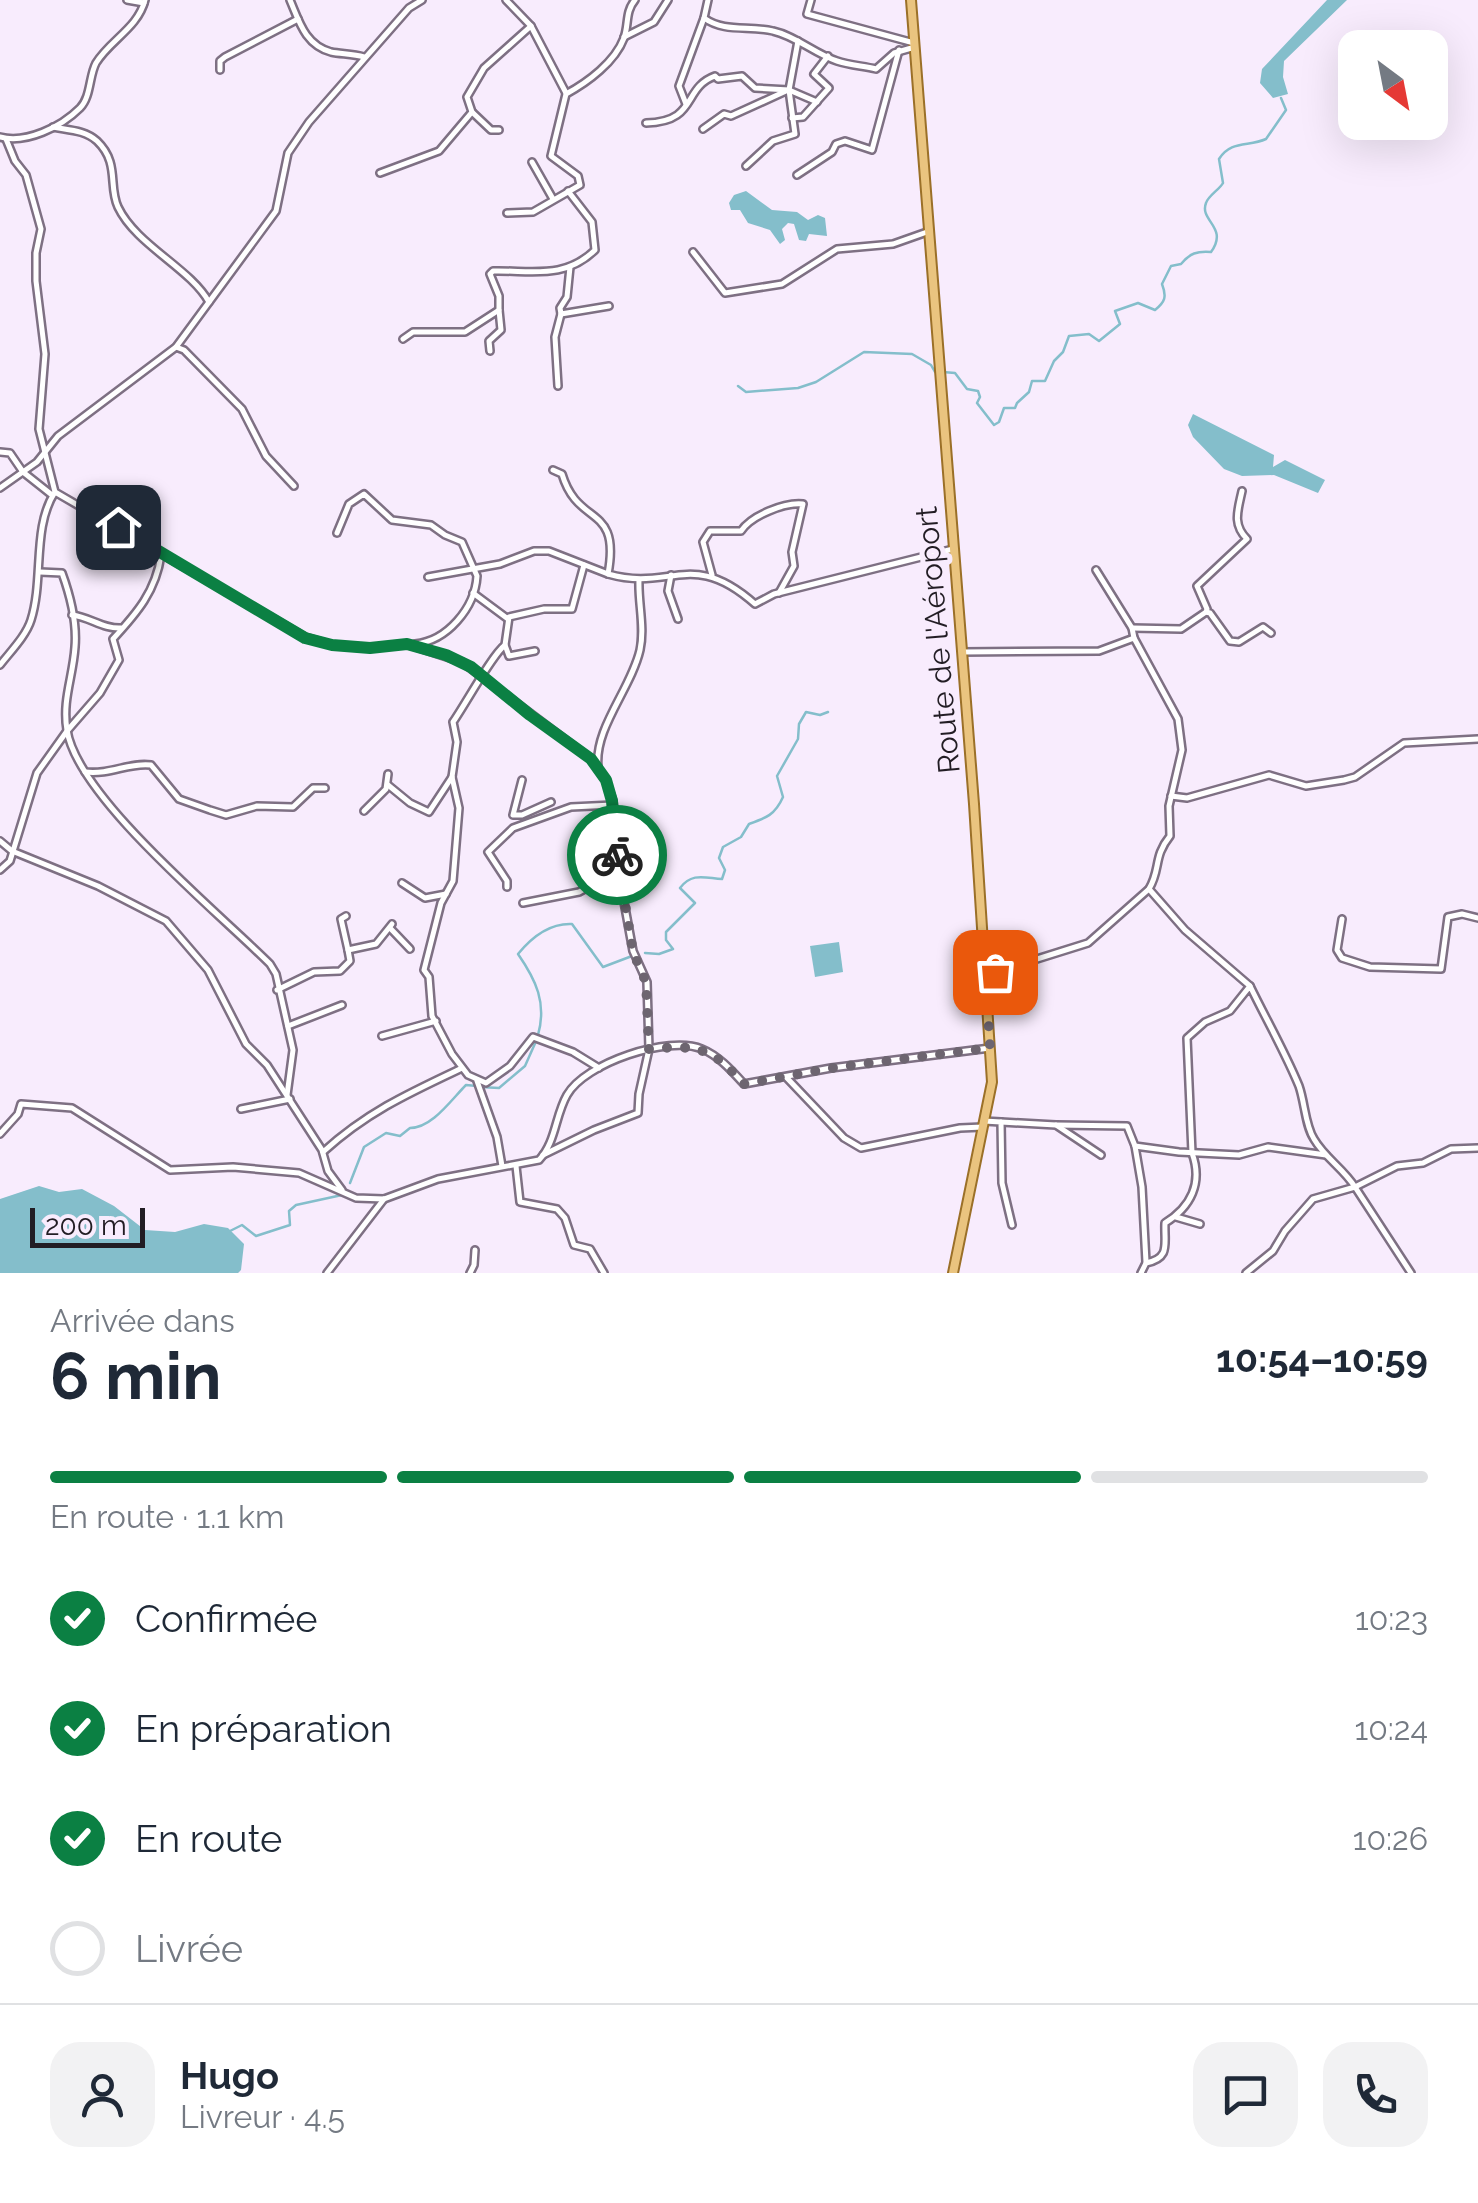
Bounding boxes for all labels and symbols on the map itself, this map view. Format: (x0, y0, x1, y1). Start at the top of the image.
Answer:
north arrow (1338, 30, 1448, 140)
pin (76, 485, 161, 570)
street label: Route de l'Aéroport (908, 505, 967, 775)
courier (567, 805, 667, 905)
pin (953, 930, 1038, 1015)
scale bar (30, 1203, 145, 1248)

